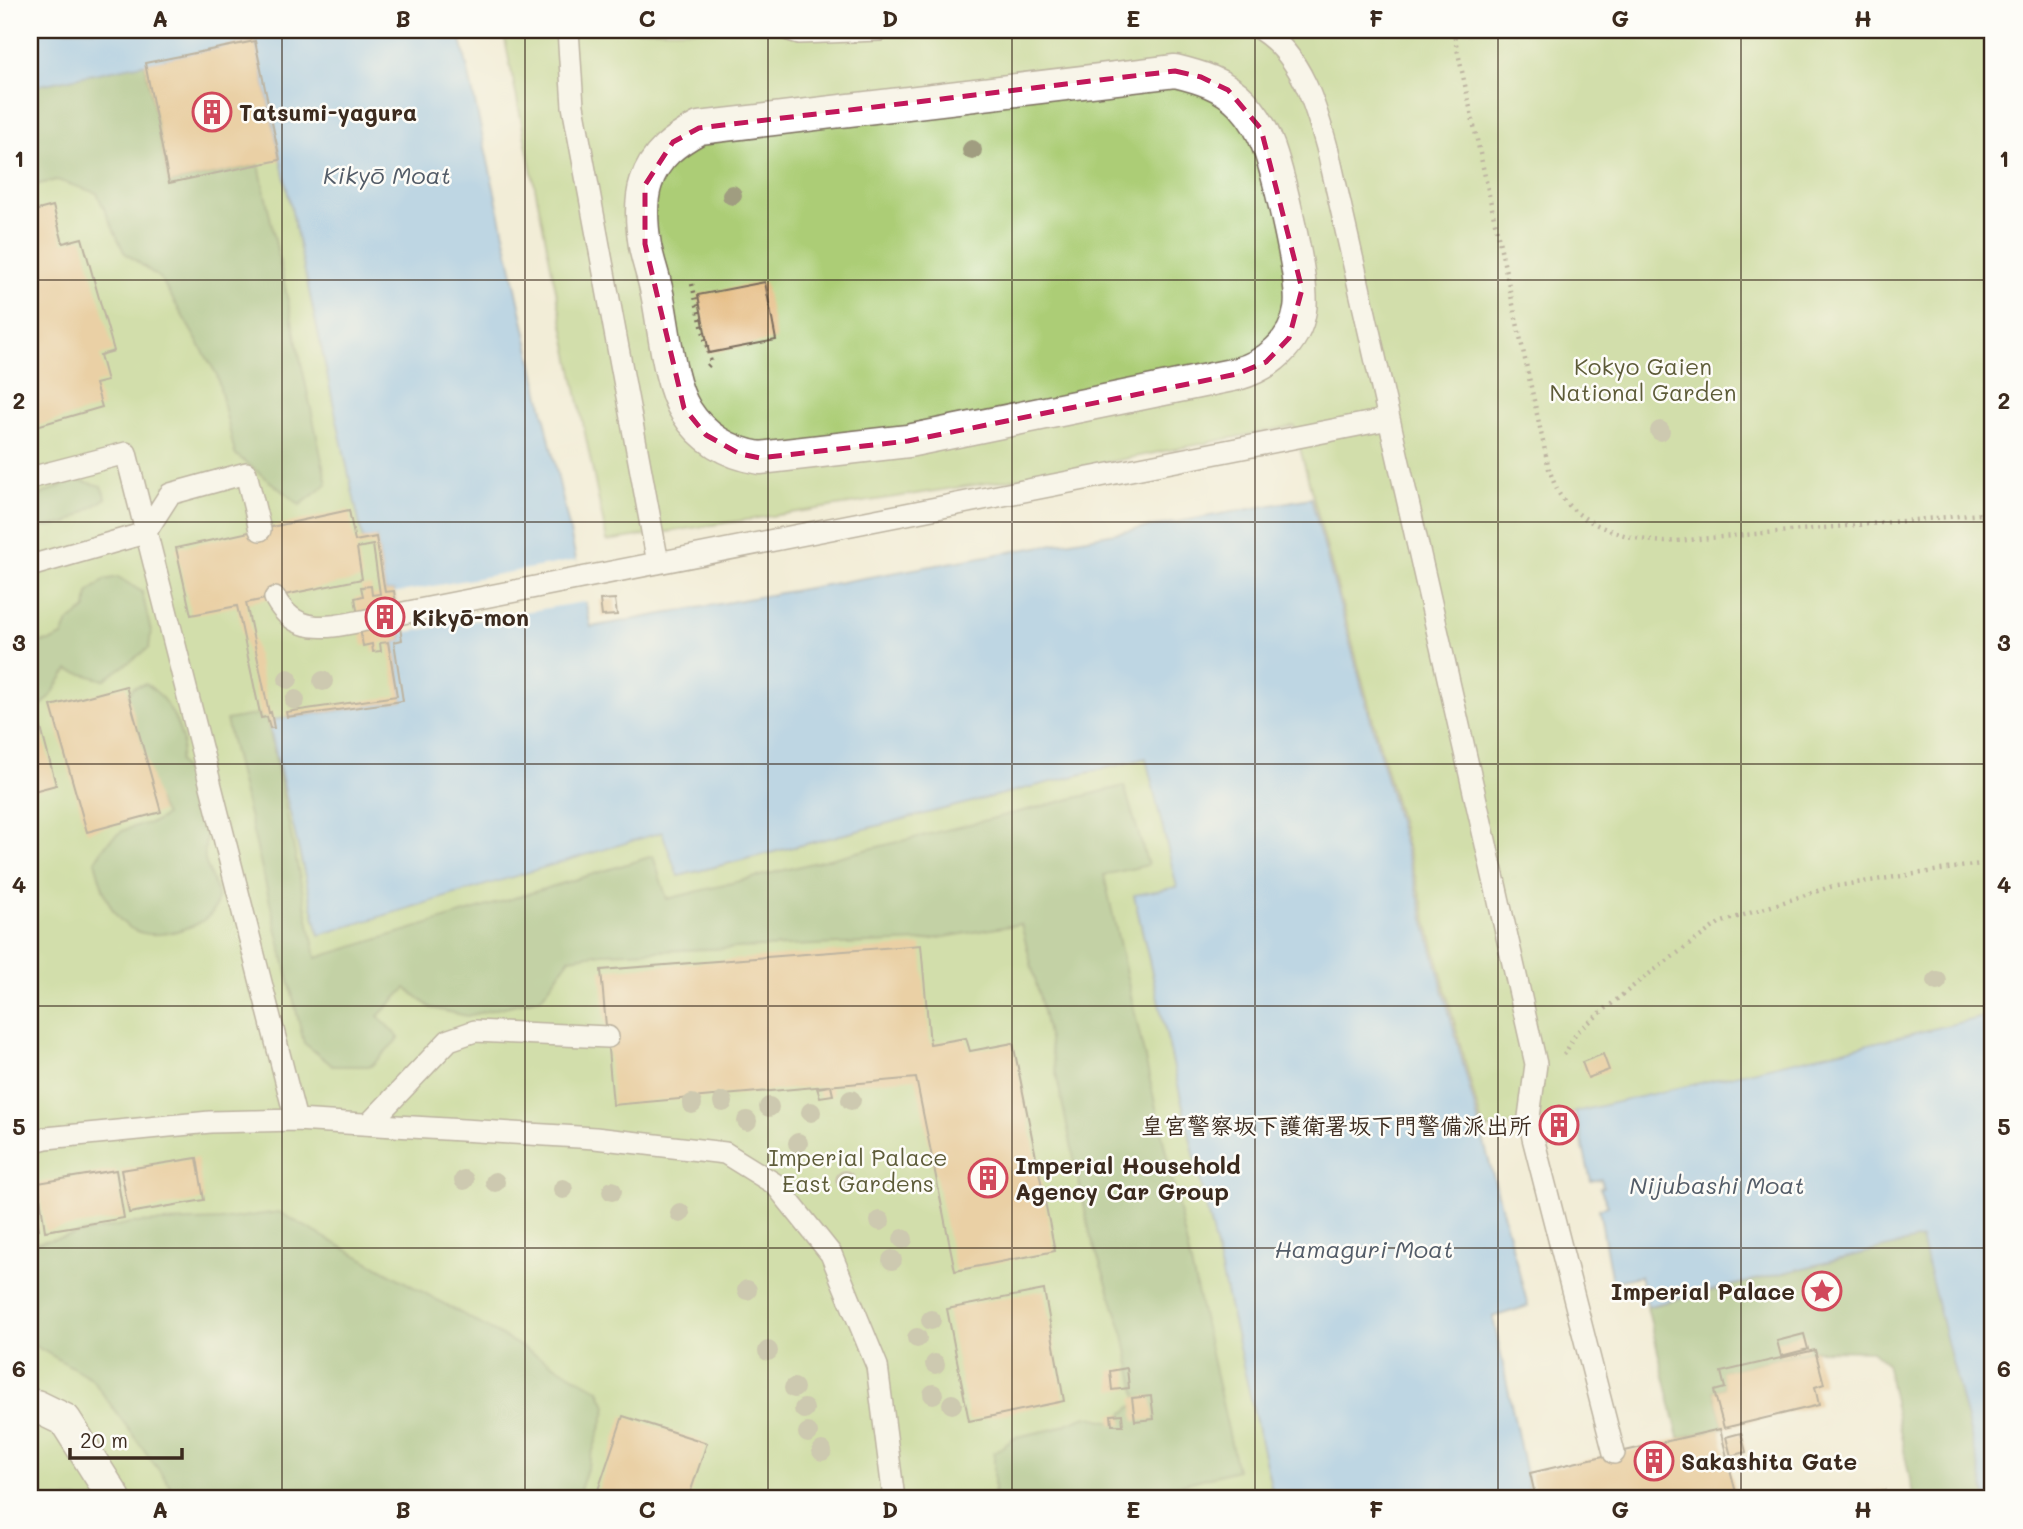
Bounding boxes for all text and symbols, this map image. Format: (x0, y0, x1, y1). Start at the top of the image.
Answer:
text: A (152, 3, 168, 33)
text: B (395, 3, 411, 33)
text: C (638, 3, 656, 33)
text: D (882, 3, 898, 33)
text: E (1126, 3, 1140, 33)
text: F (1369, 3, 1383, 33)
text: G (1611, 3, 1629, 33)
text: H (1854, 3, 1872, 33)
building icon: Tatsumi-yagura (191, 91, 233, 133)
place label: Tatsumi-yagura (239, 97, 417, 127)
text: 1 (14, 143, 24, 173)
text: 1 (1999, 143, 2009, 173)
water label: Kikyō Moat (323, 159, 451, 190)
park label: Kokyo Gaien National Garden (1550, 351, 1736, 407)
text: 2 (13, 385, 25, 415)
text: 2 (1998, 385, 2010, 415)
building icon: Kikyō-mon (364, 596, 406, 638)
place label: Kikyō-mon (412, 602, 529, 632)
text: 3 (12, 627, 26, 657)
text: 3 (1997, 627, 2011, 657)
text: 4 (12, 869, 26, 899)
text: 4 (1997, 869, 2011, 899)
building icon: 皇宮警察坂下護衛署坂下門警備派出所 (1538, 1104, 1580, 1146)
place label: 皇宮警察坂下護衛署坂下門警備派出所 (1141, 1110, 1532, 1140)
text: 5 (12, 1111, 26, 1141)
text: 5 (1997, 1111, 2011, 1141)
park label: Imperial Palace East Gardens (768, 1142, 948, 1198)
place label: Imperial Household Agency Car Group (1015, 1150, 1241, 1206)
building icon: Imperial Household Agency Car Group (967, 1157, 1009, 1199)
water label: Nijubashi Moat (1629, 1169, 1805, 1200)
water label: Hamaguri Moat (1274, 1233, 1454, 1264)
place icon: Imperial Palace (1801, 1270, 1843, 1312)
place label: Imperial Palace (1611, 1276, 1795, 1306)
text: 6 (12, 1353, 26, 1383)
text: 6 (1997, 1353, 2011, 1383)
scale bar (70, 1417, 182, 1461)
text: 20 m (80, 1426, 128, 1453)
building icon: Sakashita Gate (1633, 1440, 1675, 1482)
place label: Sakashita Gate (1681, 1446, 1857, 1476)
text: A (152, 1494, 168, 1524)
text: B (395, 1494, 411, 1524)
text: C (638, 1494, 656, 1524)
text: D (882, 1494, 898, 1524)
text: E (1126, 1494, 1140, 1524)
text: F (1369, 1494, 1383, 1524)
text: G (1611, 1494, 1629, 1524)
text: H (1854, 1494, 1872, 1524)

